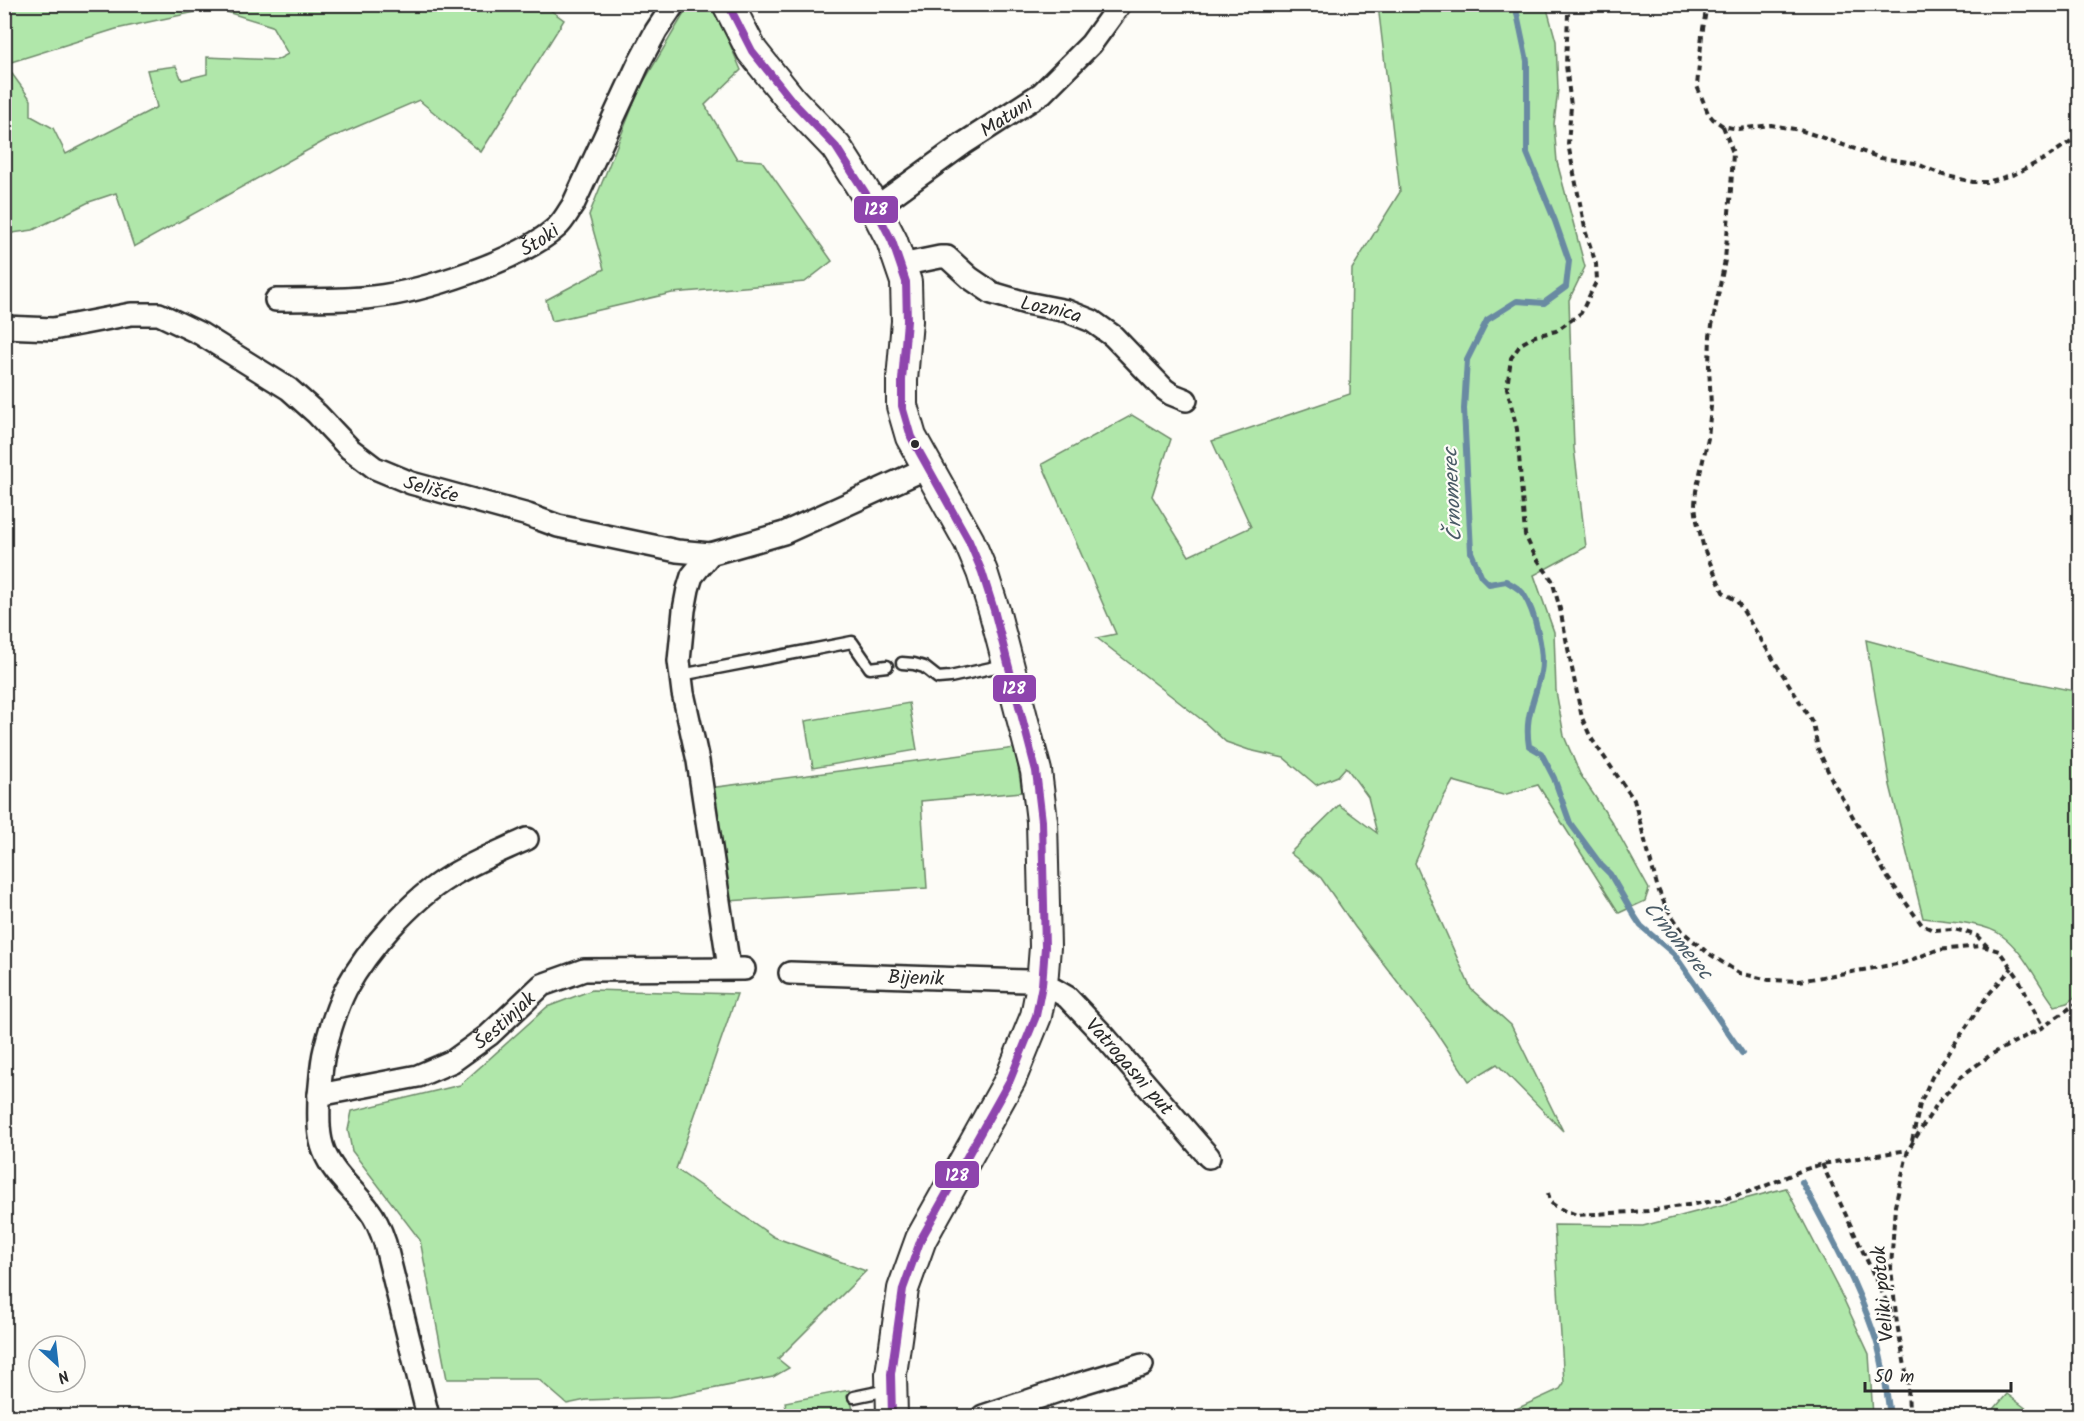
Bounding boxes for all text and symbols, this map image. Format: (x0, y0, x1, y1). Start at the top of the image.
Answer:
street label: Matuni (974, 88, 1041, 147)
line badge: 128 (853, 195, 899, 224)
text: 128 (864, 198, 888, 223)
street label: Štoki (515, 216, 569, 266)
street label: Loznica (1017, 288, 1087, 333)
unlabelled marker (909, 438, 921, 450)
water label: Črnomerec (1434, 444, 1472, 543)
street label: Selišće (398, 468, 462, 513)
line badge: 128 (992, 674, 1037, 703)
text: 128 (1002, 677, 1026, 702)
water label: Črnomerec (1634, 894, 1721, 990)
street label: Bijenik (887, 962, 945, 996)
street label: Šestinjak (468, 984, 545, 1059)
street label: Vatrogasni put (1077, 1011, 1181, 1124)
line badge: 128 (934, 1160, 980, 1189)
text: 128 (945, 1164, 969, 1189)
street label: Veliki potok (1864, 1244, 1904, 1343)
north arrow (27, 1334, 87, 1394)
scale bar (1865, 1355, 2010, 1393)
text: N (53, 1363, 73, 1389)
text: 50 m (1874, 1363, 1914, 1392)

